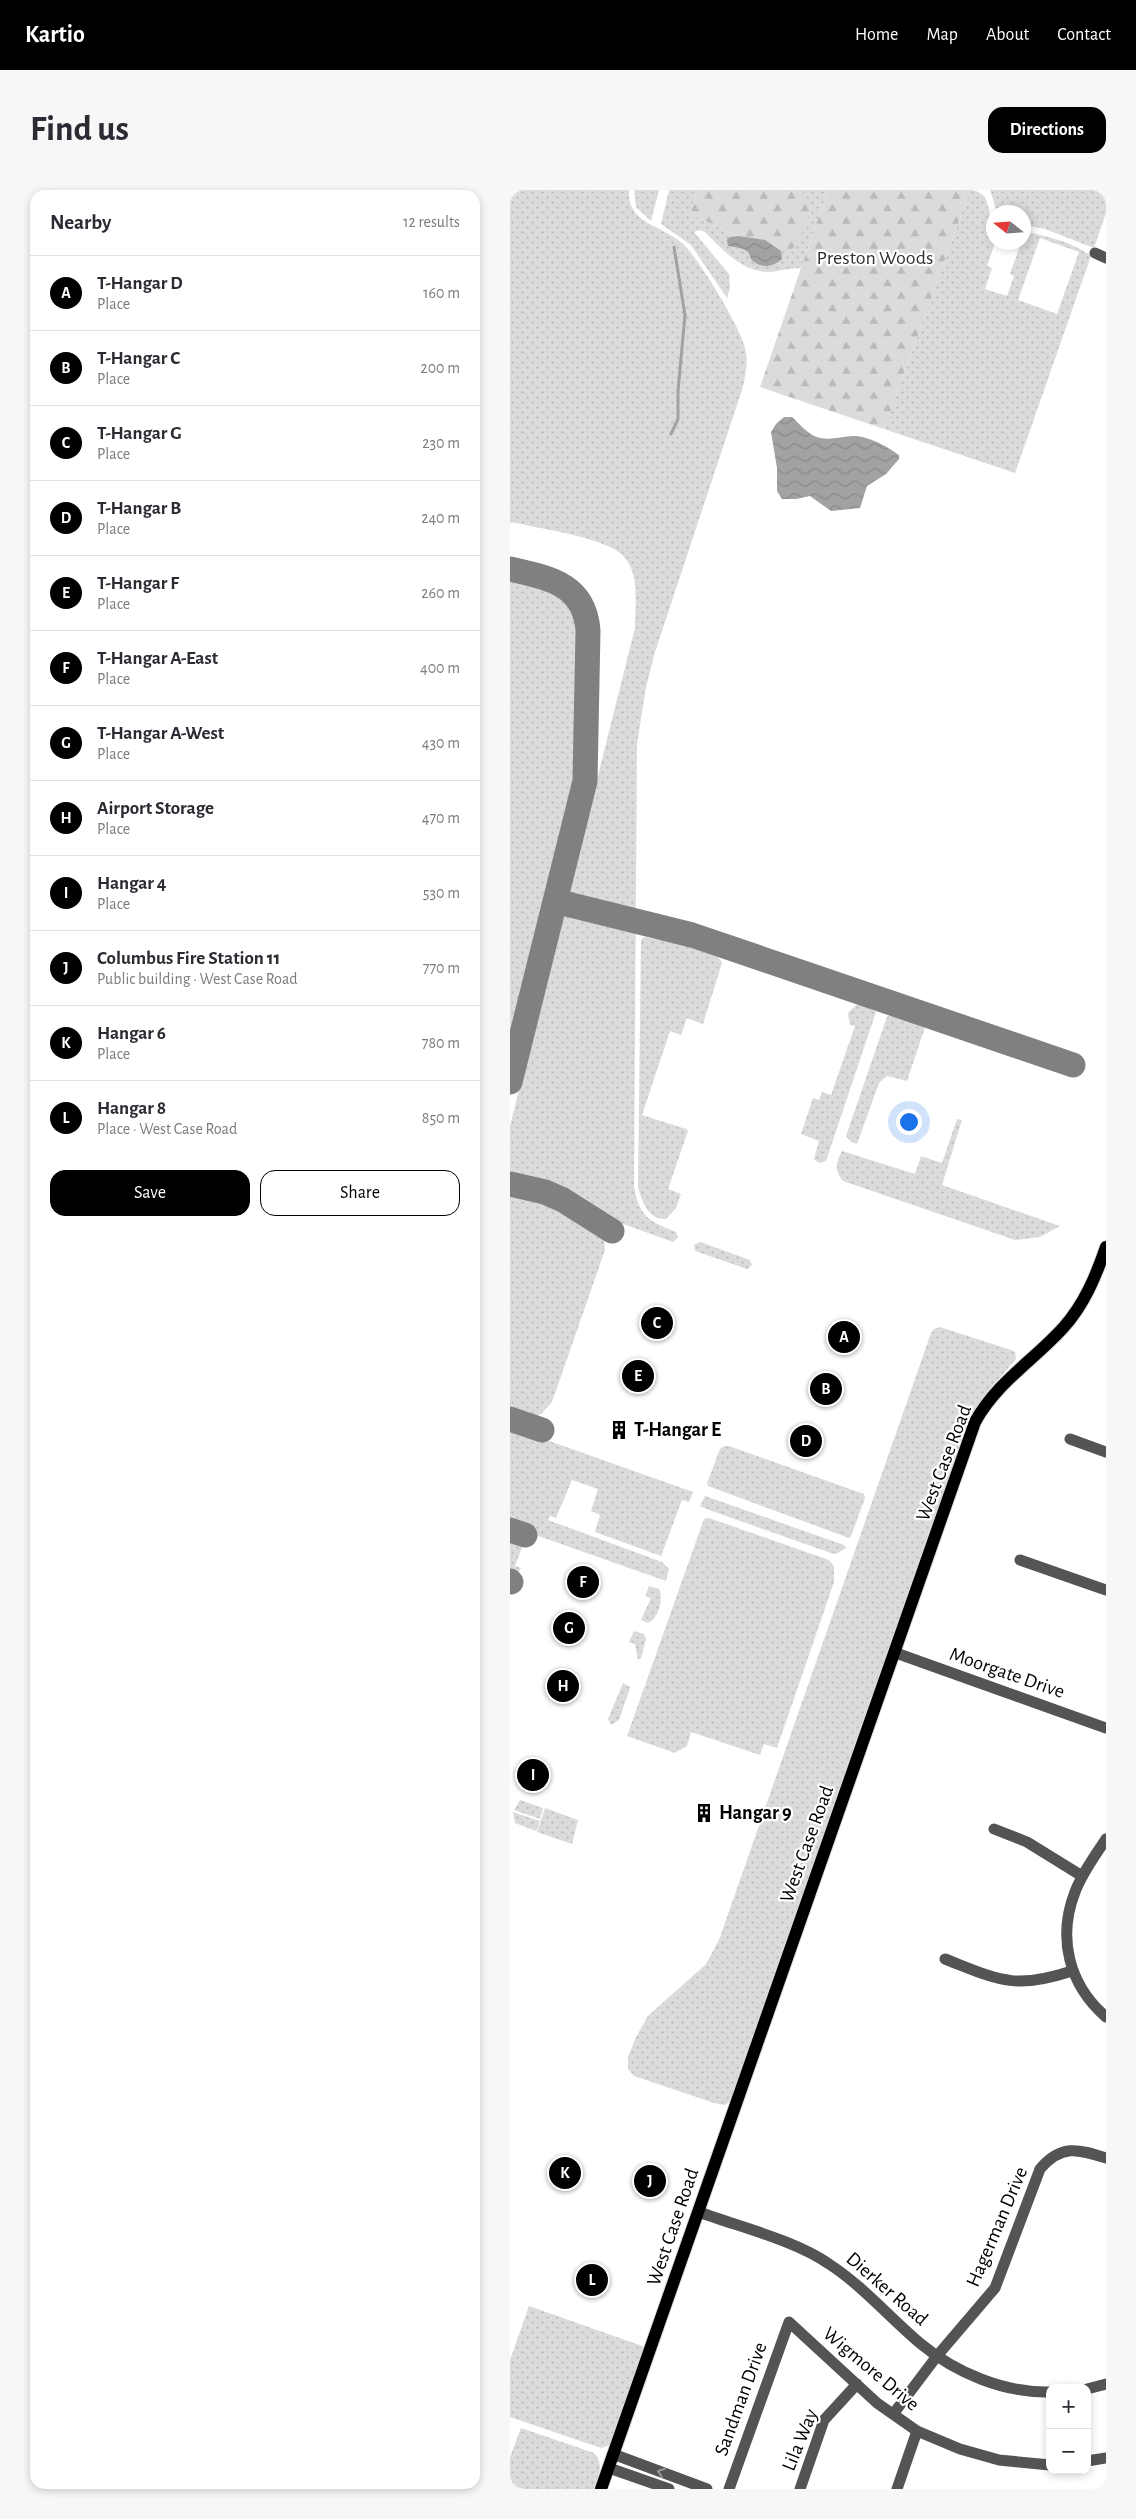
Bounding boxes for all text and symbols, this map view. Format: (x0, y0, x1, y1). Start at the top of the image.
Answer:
text: Kartio (25, 23, 85, 47)
text: Home (855, 26, 898, 44)
text: Map (926, 26, 958, 44)
text: About (986, 26, 1029, 44)
text: Contact (1057, 26, 1111, 44)
button: Directions (988, 107, 1106, 153)
text: Find us (30, 112, 129, 147)
north arrow (986, 205, 1031, 250)
text: Nearby (50, 212, 111, 233)
text: 12 results (403, 214, 460, 230)
park label: Preston Woods (817, 248, 933, 268)
text: T-Hangar D (97, 274, 183, 293)
text: A (61, 285, 71, 301)
text: 160 m (423, 285, 460, 301)
text: Place (97, 296, 130, 312)
text: T-Hangar C (97, 349, 180, 368)
text: B (61, 360, 71, 376)
text: 200 m (420, 360, 460, 376)
text: Place (97, 371, 130, 387)
text: T-Hangar G (97, 424, 182, 443)
text: C (62, 435, 70, 451)
text: 230 m (422, 435, 460, 451)
text: Place (97, 446, 130, 462)
text: T-Hangar B (97, 499, 181, 518)
text: D (61, 510, 71, 526)
text: 240 m (421, 510, 460, 526)
text: Place (97, 521, 130, 537)
text: T-Hangar F (97, 574, 179, 593)
text: E (62, 585, 70, 601)
text: 260 m (421, 585, 460, 601)
text: Place (97, 596, 130, 612)
text: T-Hangar A-East (97, 649, 218, 668)
text: F (62, 660, 70, 676)
text: 400 m (420, 660, 460, 676)
text: Place (97, 671, 130, 687)
text: T-Hangar A-West (97, 724, 224, 743)
text: G (61, 735, 71, 751)
text: 430 m (422, 735, 460, 751)
text: Place (97, 746, 130, 762)
text: Airport Storage (97, 799, 214, 818)
text: H (60, 810, 72, 826)
text: 470 m (422, 810, 460, 826)
text: Place (97, 821, 130, 837)
text: Hangar 4 (97, 874, 166, 893)
text: I (64, 885, 68, 901)
text: 530 m (423, 885, 460, 901)
text: Place (97, 896, 130, 912)
text: Columbus Fire Station 11 (97, 949, 280, 968)
text: J (63, 960, 69, 976)
text: 770 m (423, 960, 460, 976)
text: Public building · West Case Road (97, 971, 298, 987)
text: Hangar 6 (97, 1024, 166, 1043)
text: K (61, 1035, 71, 1051)
text: 780 m (422, 1035, 460, 1051)
text: Place (97, 1046, 130, 1062)
text: Hangar 8 (97, 1099, 166, 1118)
your location (896, 1109, 922, 1135)
text: L (63, 1110, 69, 1126)
text: 850 m (422, 1110, 460, 1126)
text: Place · West Case Road (97, 1121, 237, 1137)
button: Save (50, 1170, 250, 1216)
button: Share (260, 1170, 460, 1216)
pin: C (641, 1304, 673, 1342)
pin: A (828, 1318, 860, 1356)
pin: E (622, 1357, 654, 1395)
pin: B (810, 1370, 842, 1408)
street label: West Case Road (913, 1402, 975, 1524)
building icon: T-Hangar E (608, 1419, 630, 1441)
place label: T-Hangar E (634, 1420, 721, 1440)
pin: D (790, 1422, 822, 1460)
pin: F (567, 1563, 599, 1601)
pin: G (553, 1609, 585, 1647)
street label: Moorgate Drive (947, 1644, 1067, 1702)
pin: H (547, 1667, 579, 1705)
pin: I (517, 1756, 549, 1794)
street label: West Case Road (777, 1783, 837, 1905)
building icon: Hangar 9 (693, 1802, 715, 1824)
place label: Hangar 9 (719, 1803, 792, 1823)
pin: K (549, 2154, 581, 2192)
pin: J (634, 2162, 666, 2200)
street label: Hagerman Drive (963, 2164, 1031, 2290)
street label: West Case Road (644, 2166, 702, 2288)
street label: Dierker Road (842, 2248, 932, 2330)
pin: L (576, 2261, 608, 2299)
street label: Wigmore Drive (819, 2323, 923, 2415)
street label: Sandman Drive (711, 2340, 771, 2458)
map controls (1046, 2384, 1091, 2474)
button: + (1046, 2384, 1091, 2429)
street label: Lila Way (779, 2406, 822, 2474)
button: − (1046, 2429, 1091, 2474)
one-way arrow (657, 2468, 666, 2478)

